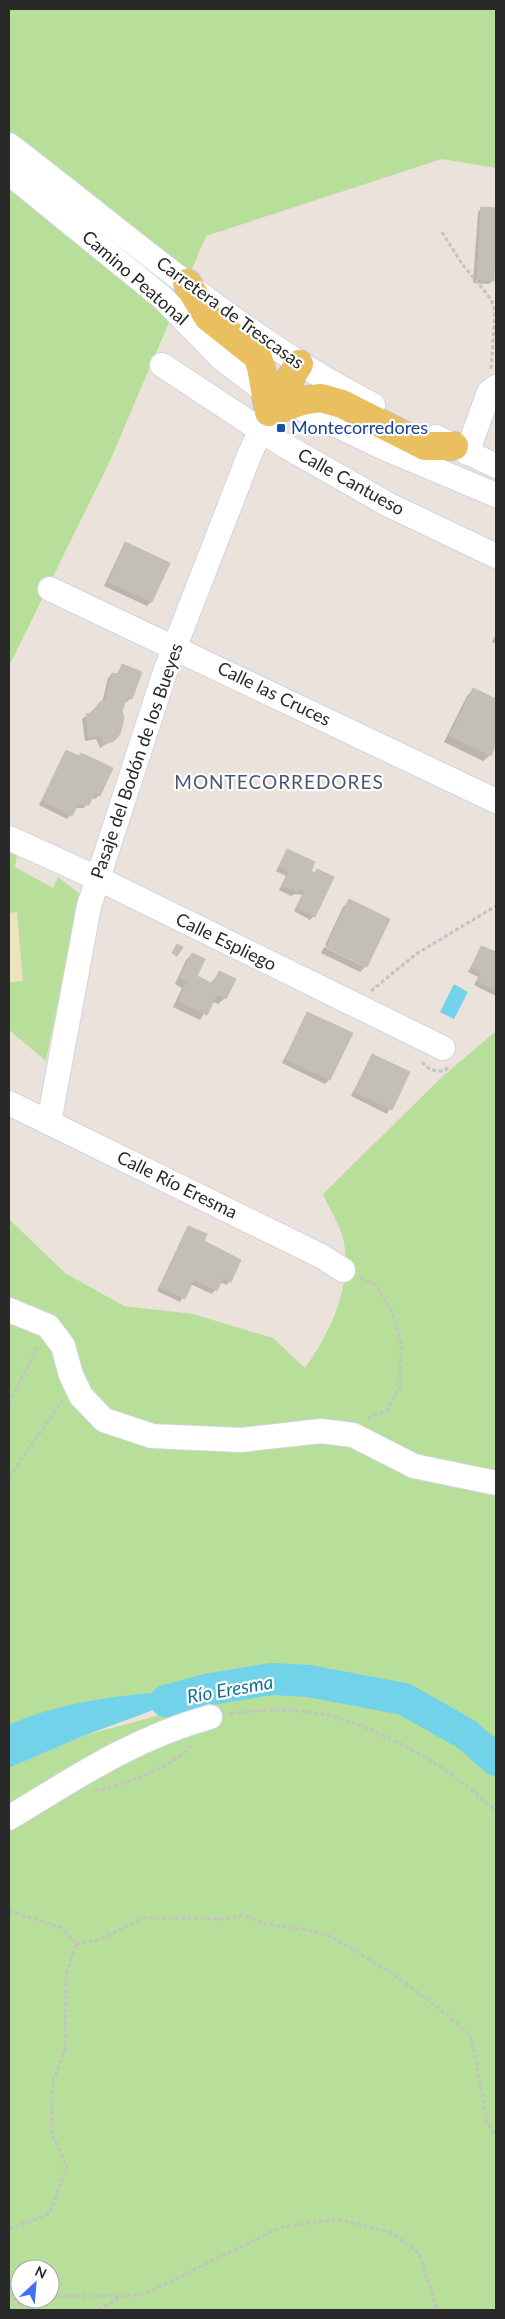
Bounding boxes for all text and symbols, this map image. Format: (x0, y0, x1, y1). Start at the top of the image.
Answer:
street label: Camino Peatonal (78, 225, 193, 329)
street label: Carretera de Trescasas (153, 251, 309, 373)
place label: Montecorredores (291, 416, 428, 438)
marker: Montecorredores (275, 422, 287, 434)
street label: Calle Cantueso (294, 443, 409, 519)
street label: Pasaje del Bodón de los Bueyes (85, 640, 187, 881)
street label: Calle las Cruces (214, 656, 335, 730)
district label: MONTECORREDORES (174, 770, 384, 793)
street label: Calle Espliego (173, 907, 280, 975)
street label: Calle Río Eresma (114, 1145, 241, 1223)
water label: Río Eresma (185, 1670, 275, 1707)
north arrow (10, 2259, 60, 2309)
text: N (32, 2262, 49, 2282)

